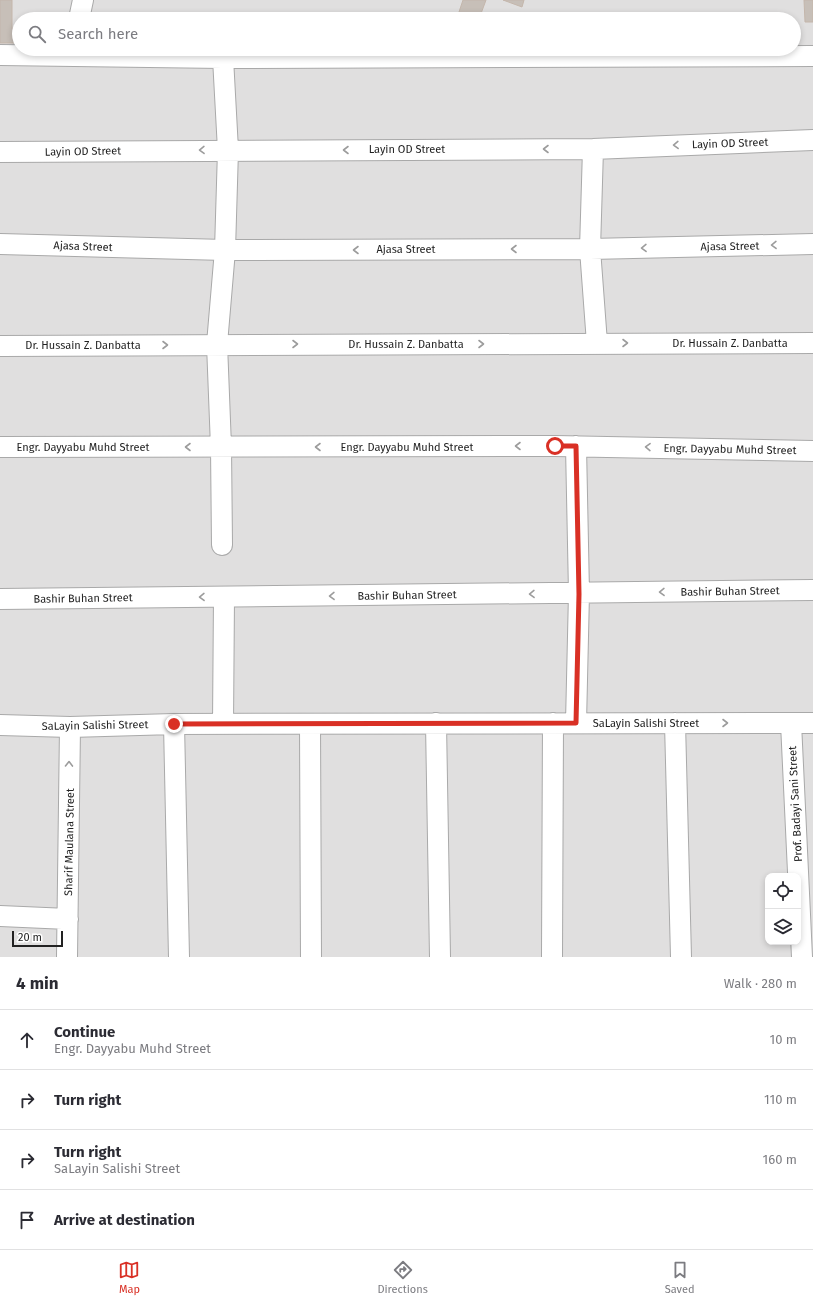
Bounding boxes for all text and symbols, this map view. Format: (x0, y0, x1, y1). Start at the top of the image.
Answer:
search box (12, 12, 801, 56)
icon: search (26, 23, 48, 45)
text: Search here (58, 25, 138, 43)
street label: Layin OD Street (692, 136, 769, 151)
one-way arrow (673, 141, 679, 150)
street label: Layin OD Street (369, 143, 445, 156)
street label: Layin OD Street (45, 144, 121, 159)
one-way arrow (543, 145, 549, 153)
one-way arrow (199, 146, 205, 154)
one-way arrow (343, 146, 349, 154)
street label: Ajasa Street (53, 239, 113, 254)
street label: Ajasa Street (700, 239, 760, 254)
one-way arrow (771, 241, 777, 249)
street label: Ajasa Street (376, 243, 436, 256)
one-way arrow (641, 244, 647, 252)
one-way arrow (511, 245, 517, 253)
one-way arrow (353, 246, 359, 254)
street label: Dr. Hussain Z. Danbatta (672, 337, 788, 350)
street label: Dr. Hussain Z. Danbatta (348, 338, 464, 351)
street label: Dr. Hussain Z. Danbatta (25, 339, 141, 352)
one-way arrow (622, 339, 628, 347)
one-way arrow (162, 340, 168, 349)
one-way arrow (292, 340, 298, 348)
one-way arrow (478, 340, 484, 348)
route start (546, 437, 564, 455)
street label: Engr. Dayyabu Muhd Street (17, 441, 149, 454)
street label: Engr. Dayyabu Muhd Street (341, 441, 473, 454)
one-way arrow (515, 442, 521, 450)
street label: Engr. Dayyabu Muhd Street (663, 442, 797, 457)
one-way arrow (185, 443, 191, 451)
one-way arrow (315, 443, 321, 451)
one-way arrow (645, 443, 651, 452)
street label: Bashir Buhan Street (680, 584, 780, 599)
street label: Bashir Buhan Street (357, 588, 457, 603)
one-way arrow (659, 588, 665, 596)
one-way arrow (529, 590, 535, 598)
street label: Bashir Buhan Street (33, 591, 133, 606)
one-way arrow (329, 592, 335, 600)
one-way arrow (199, 593, 205, 601)
route end (165, 715, 183, 733)
street label: SaLayin Salishi Street (593, 717, 699, 730)
street label: SaLayin Salishi Street (42, 718, 148, 733)
one-way arrow (722, 719, 728, 727)
street label: Prof. Badayi Sani Street (786, 746, 805, 862)
one-way arrow (65, 761, 73, 767)
street label: Sharif Maulana Street (62, 788, 77, 896)
map controls (765, 873, 801, 945)
button: locate (765, 873, 801, 909)
button: layers (765, 909, 801, 945)
scale bar (12, 929, 63, 948)
text: 20 m (18, 931, 42, 944)
text: 4 min (16, 973, 59, 994)
text: Walk · 280 m (724, 976, 797, 991)
text: Continue (54, 1023, 115, 1041)
icon: ahead (16, 1029, 38, 1051)
text: 10 m (770, 1032, 797, 1047)
text: Engr. Dayyabu Muhd Street (54, 1041, 211, 1056)
icon: right (16, 1089, 38, 1111)
text: Turn right (54, 1091, 121, 1109)
text: 110 m (764, 1092, 797, 1107)
text: Turn right (54, 1143, 121, 1161)
icon: right (16, 1149, 38, 1171)
text: 160 m (763, 1152, 797, 1167)
text: SaLayin Salishi Street (54, 1161, 180, 1176)
icon: arrive (16, 1209, 38, 1231)
text: Arrive at destination (54, 1211, 195, 1229)
tab: Map (118, 1259, 140, 1296)
tab: Directions (377, 1259, 428, 1296)
tab: Saved (665, 1259, 695, 1296)

